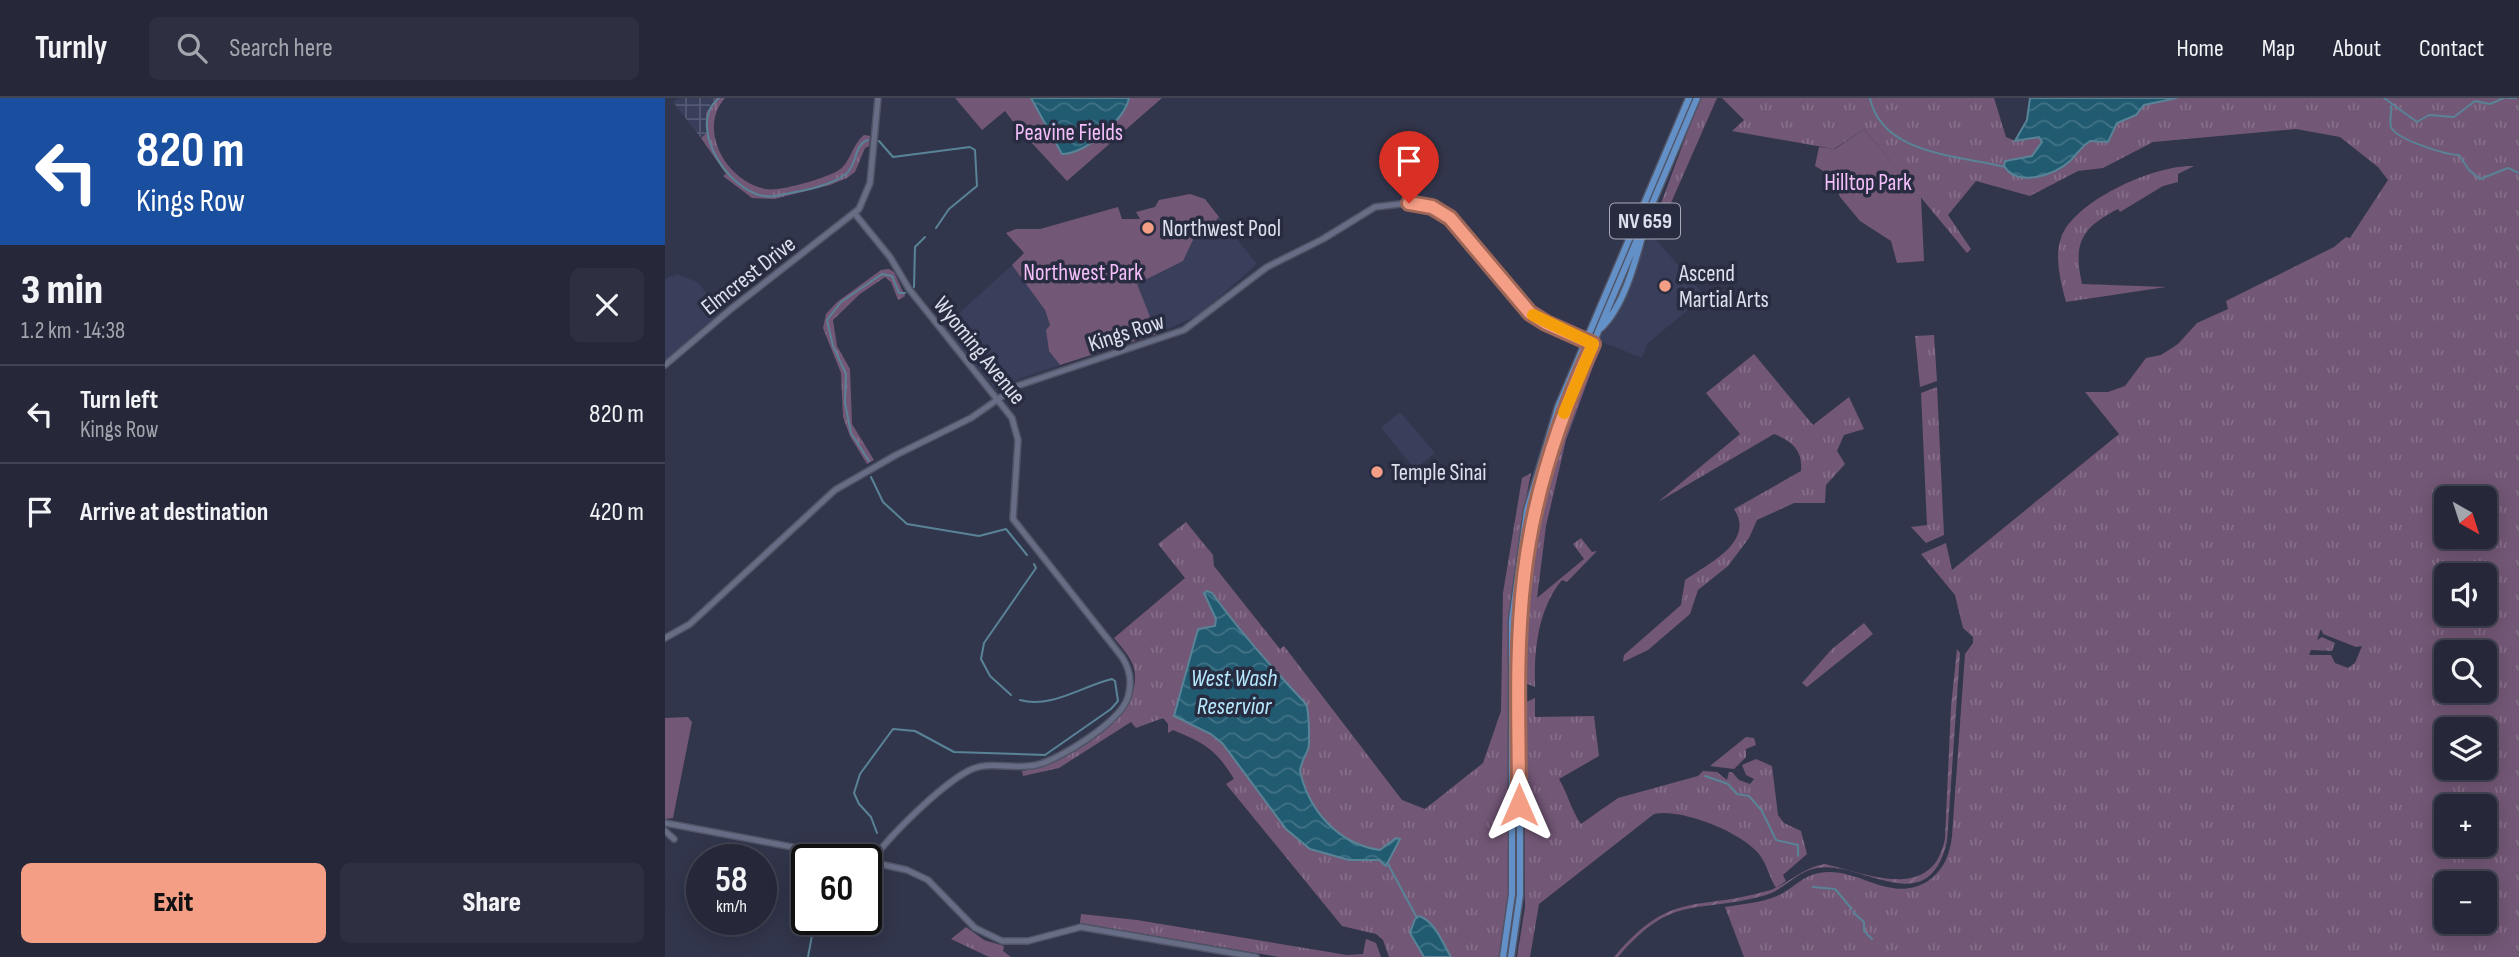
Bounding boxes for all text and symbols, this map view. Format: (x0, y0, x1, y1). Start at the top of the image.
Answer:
search box (149, 17, 639, 80)
text: Turnly (35, 28, 107, 68)
icon: search (173, 29, 211, 67)
text: Search here (229, 33, 333, 64)
text: Home (2176, 34, 2224, 63)
text: Map (2262, 34, 2295, 63)
text: About (2333, 34, 2381, 63)
text: Contact (2419, 34, 2484, 63)
park label: Peavine Fields (1015, 119, 1123, 147)
text: 820 m (136, 122, 244, 181)
icon: left (21, 126, 112, 217)
pin (1379, 131, 1439, 203)
icon: arrive (1390, 142, 1428, 180)
park label: Hilltop Park (1824, 169, 1912, 197)
text: Kings Row (136, 182, 245, 221)
road number: NV 659 (1610, 204, 1680, 238)
place label: Northwest Pool (1162, 215, 1281, 243)
marker: Northwest Pool (1140, 220, 1156, 236)
street label: Elmcrest Drive (696, 230, 801, 321)
park label: Northwest Park (1023, 259, 1143, 287)
place label: Ascend Martial Arts (1678, 260, 1769, 314)
text: 3 min (21, 265, 103, 316)
button: close (570, 268, 644, 342)
marker: Ascend Martial Arts (1657, 278, 1673, 294)
street label: Wyoming Avenue (927, 291, 1031, 410)
street label: Kings Row (1085, 307, 1168, 358)
text: 1.2 km · 14:38 (21, 317, 125, 345)
text: Turn left (80, 385, 158, 416)
icon: left (21, 395, 59, 433)
text: 820 m (589, 399, 644, 430)
text: Kings Row (80, 416, 158, 444)
place label: Temple Sinai (1391, 459, 1487, 487)
marker: Temple Sinai (1369, 464, 1385, 480)
north arrow (2434, 486, 2497, 550)
map controls (2434, 486, 2497, 934)
icon: arrive (21, 493, 59, 531)
text: Arrive at destination (80, 497, 268, 528)
text: 420 m (590, 497, 644, 528)
button: sound (2434, 563, 2497, 626)
button: search (2434, 640, 2497, 703)
water label: West Wash Reservior (1191, 664, 1277, 721)
button: layers (2434, 717, 2497, 780)
position arrow (1482, 768, 1556, 842)
button: + (2434, 794, 2497, 857)
speed limit sign: 60 (791, 844, 882, 935)
text: 58 (716, 859, 747, 902)
button: Exit (21, 863, 326, 943)
button: Share (340, 863, 644, 943)
button: − (2434, 871, 2497, 934)
text: km/h (716, 896, 747, 917)

